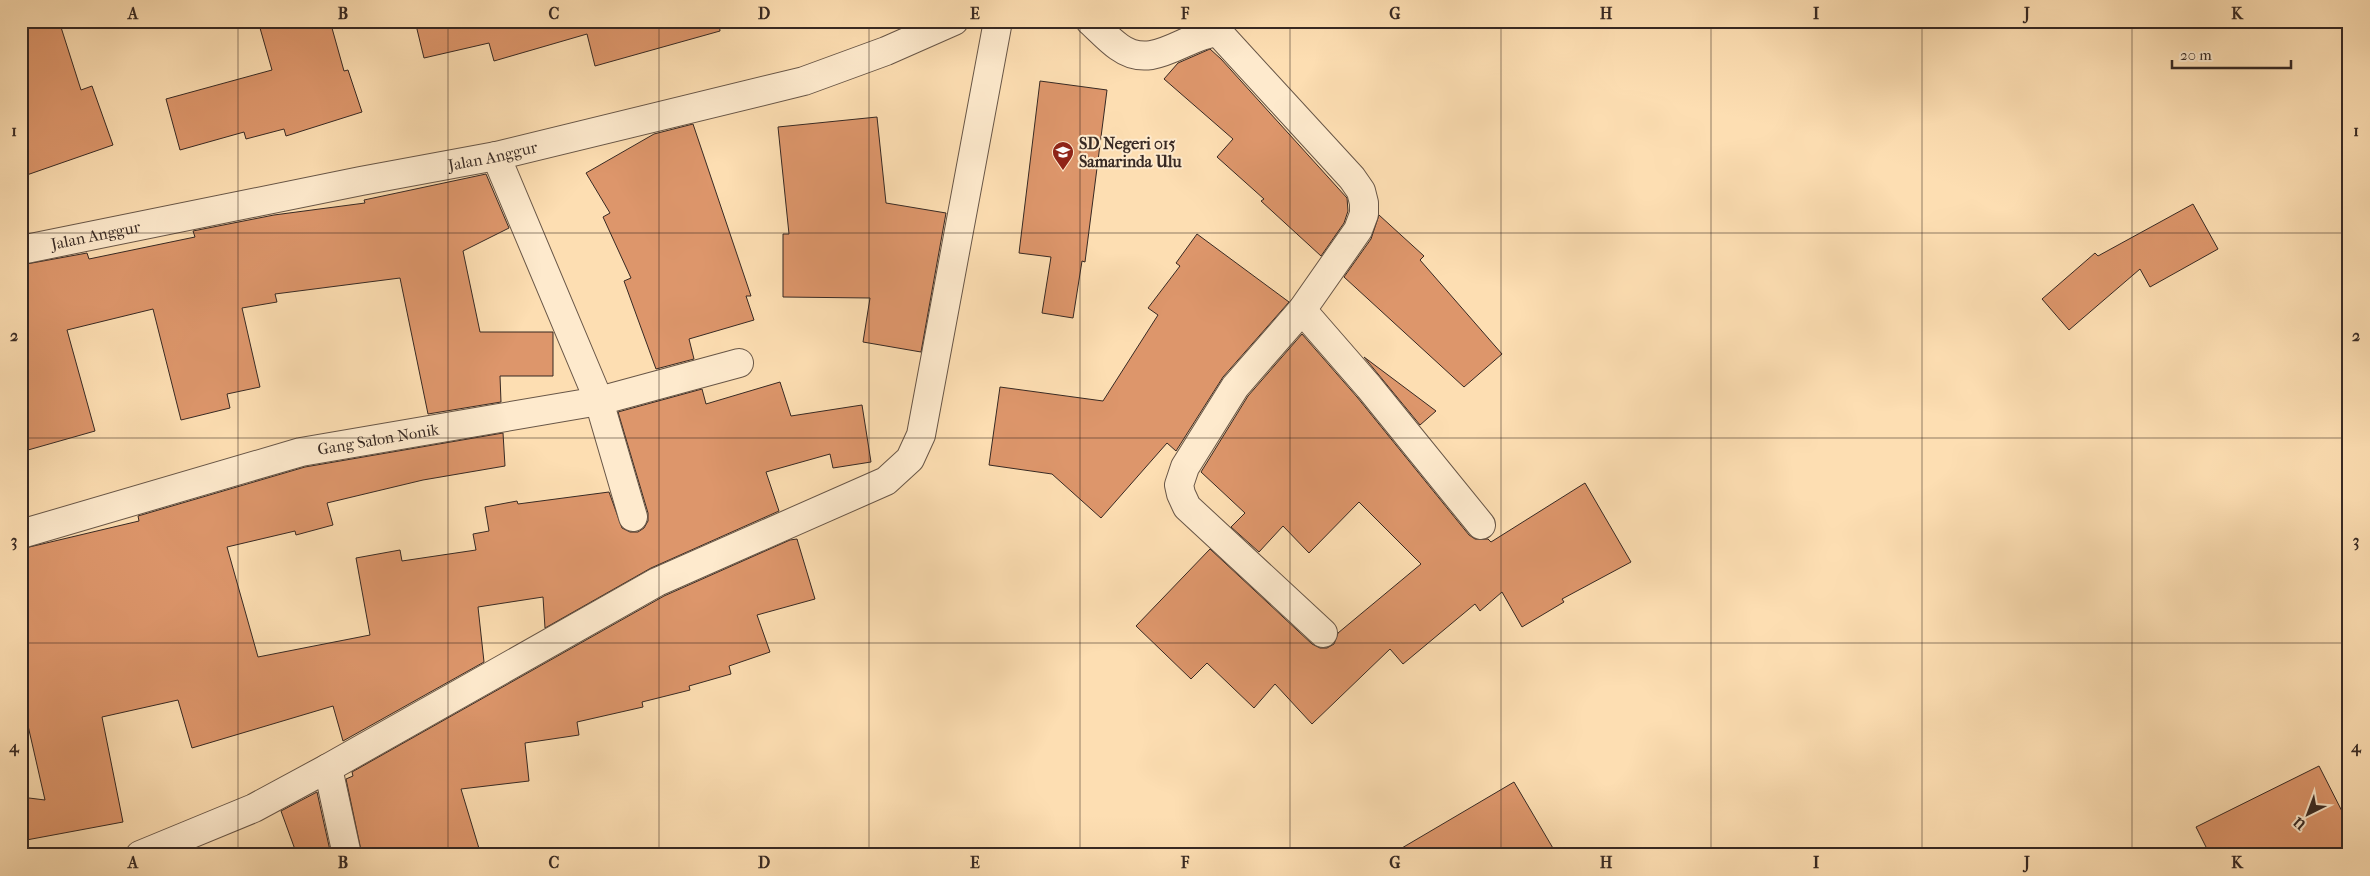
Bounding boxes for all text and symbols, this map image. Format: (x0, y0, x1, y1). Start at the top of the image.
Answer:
text: A (127, 4, 139, 23)
text: B (338, 4, 348, 23)
text: C (549, 4, 560, 23)
text: D (758, 4, 770, 23)
text: E (970, 4, 980, 23)
text: F (1180, 4, 1190, 23)
text: G (1389, 4, 1401, 23)
text: H (1600, 4, 1613, 23)
text: I (1813, 4, 1820, 23)
text: J (2022, 4, 2030, 24)
text: K (2231, 4, 2244, 23)
scale bar (2172, 38, 2291, 70)
text: 20 m (2180, 46, 2212, 64)
text: 1 (11, 121, 17, 140)
text: 1 (2353, 121, 2359, 140)
place label: SD Negeri 015 Samarinda Ulu (1079, 134, 1182, 171)
street label: Jalan Anggur (445, 137, 539, 175)
school or university icon: SD Negeri 015 Samarinda Ulu (1051, 140, 1075, 171)
street label: Jalan Anggur (47, 217, 142, 254)
text: 2 (10, 326, 18, 345)
text: 2 (2352, 326, 2360, 345)
street label: Gang Salon Nonik (316, 419, 441, 459)
text: 3 (11, 531, 17, 551)
text: 3 (2353, 531, 2359, 551)
text: 4 (8, 737, 20, 757)
text: 4 (2350, 737, 2362, 757)
north arrow (2282, 788, 2332, 838)
text: U (2290, 813, 2310, 834)
text: A (127, 853, 139, 872)
text: B (338, 853, 348, 872)
text: C (549, 853, 560, 872)
text: D (758, 853, 770, 872)
text: E (970, 853, 980, 872)
text: F (1180, 853, 1190, 872)
text: G (1389, 853, 1401, 872)
text: H (1600, 853, 1613, 872)
text: I (1813, 853, 1820, 872)
text: J (2022, 853, 2030, 873)
text: K (2231, 853, 2244, 872)

